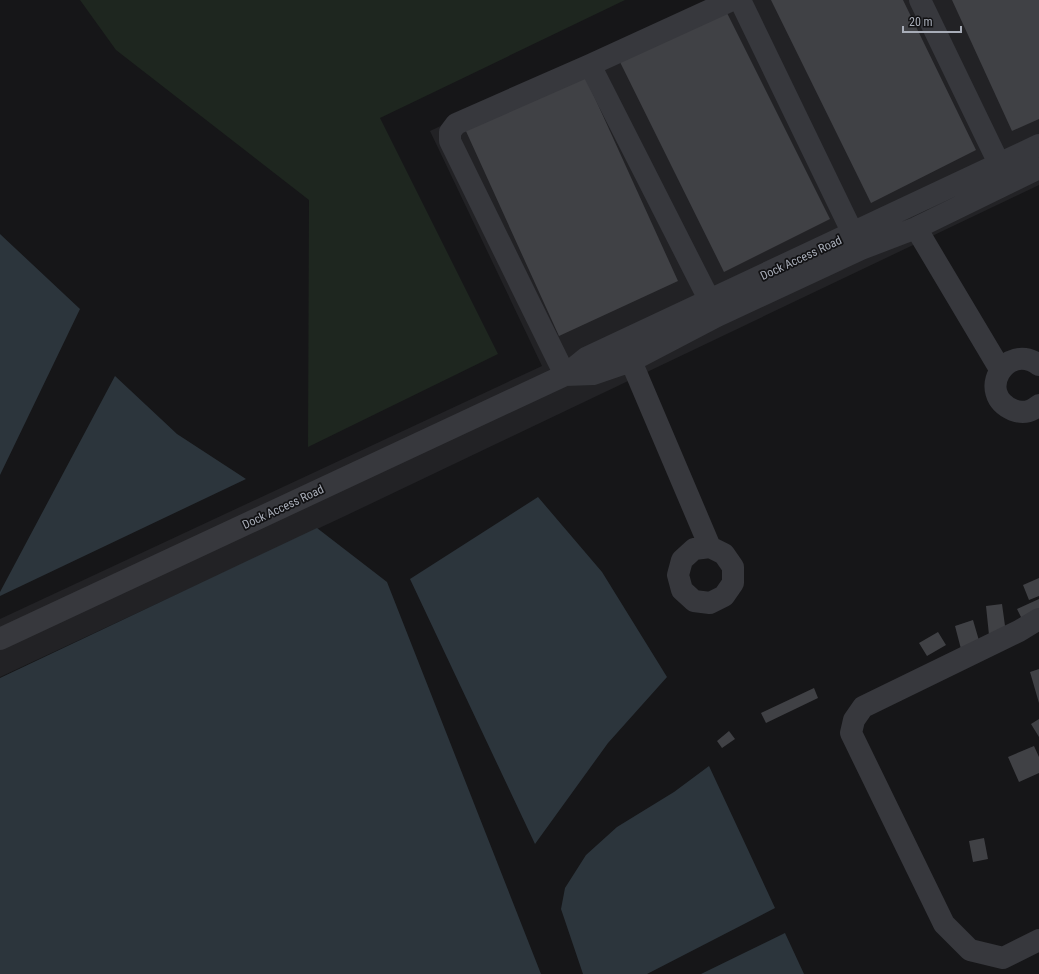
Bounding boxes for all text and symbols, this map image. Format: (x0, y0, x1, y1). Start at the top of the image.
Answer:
scale bar (903, 8, 961, 34)
text: 20 m (909, 15, 933, 29)
street label: Dock Access Road (758, 233, 844, 283)
street label: Dock Access Road (240, 482, 326, 532)

